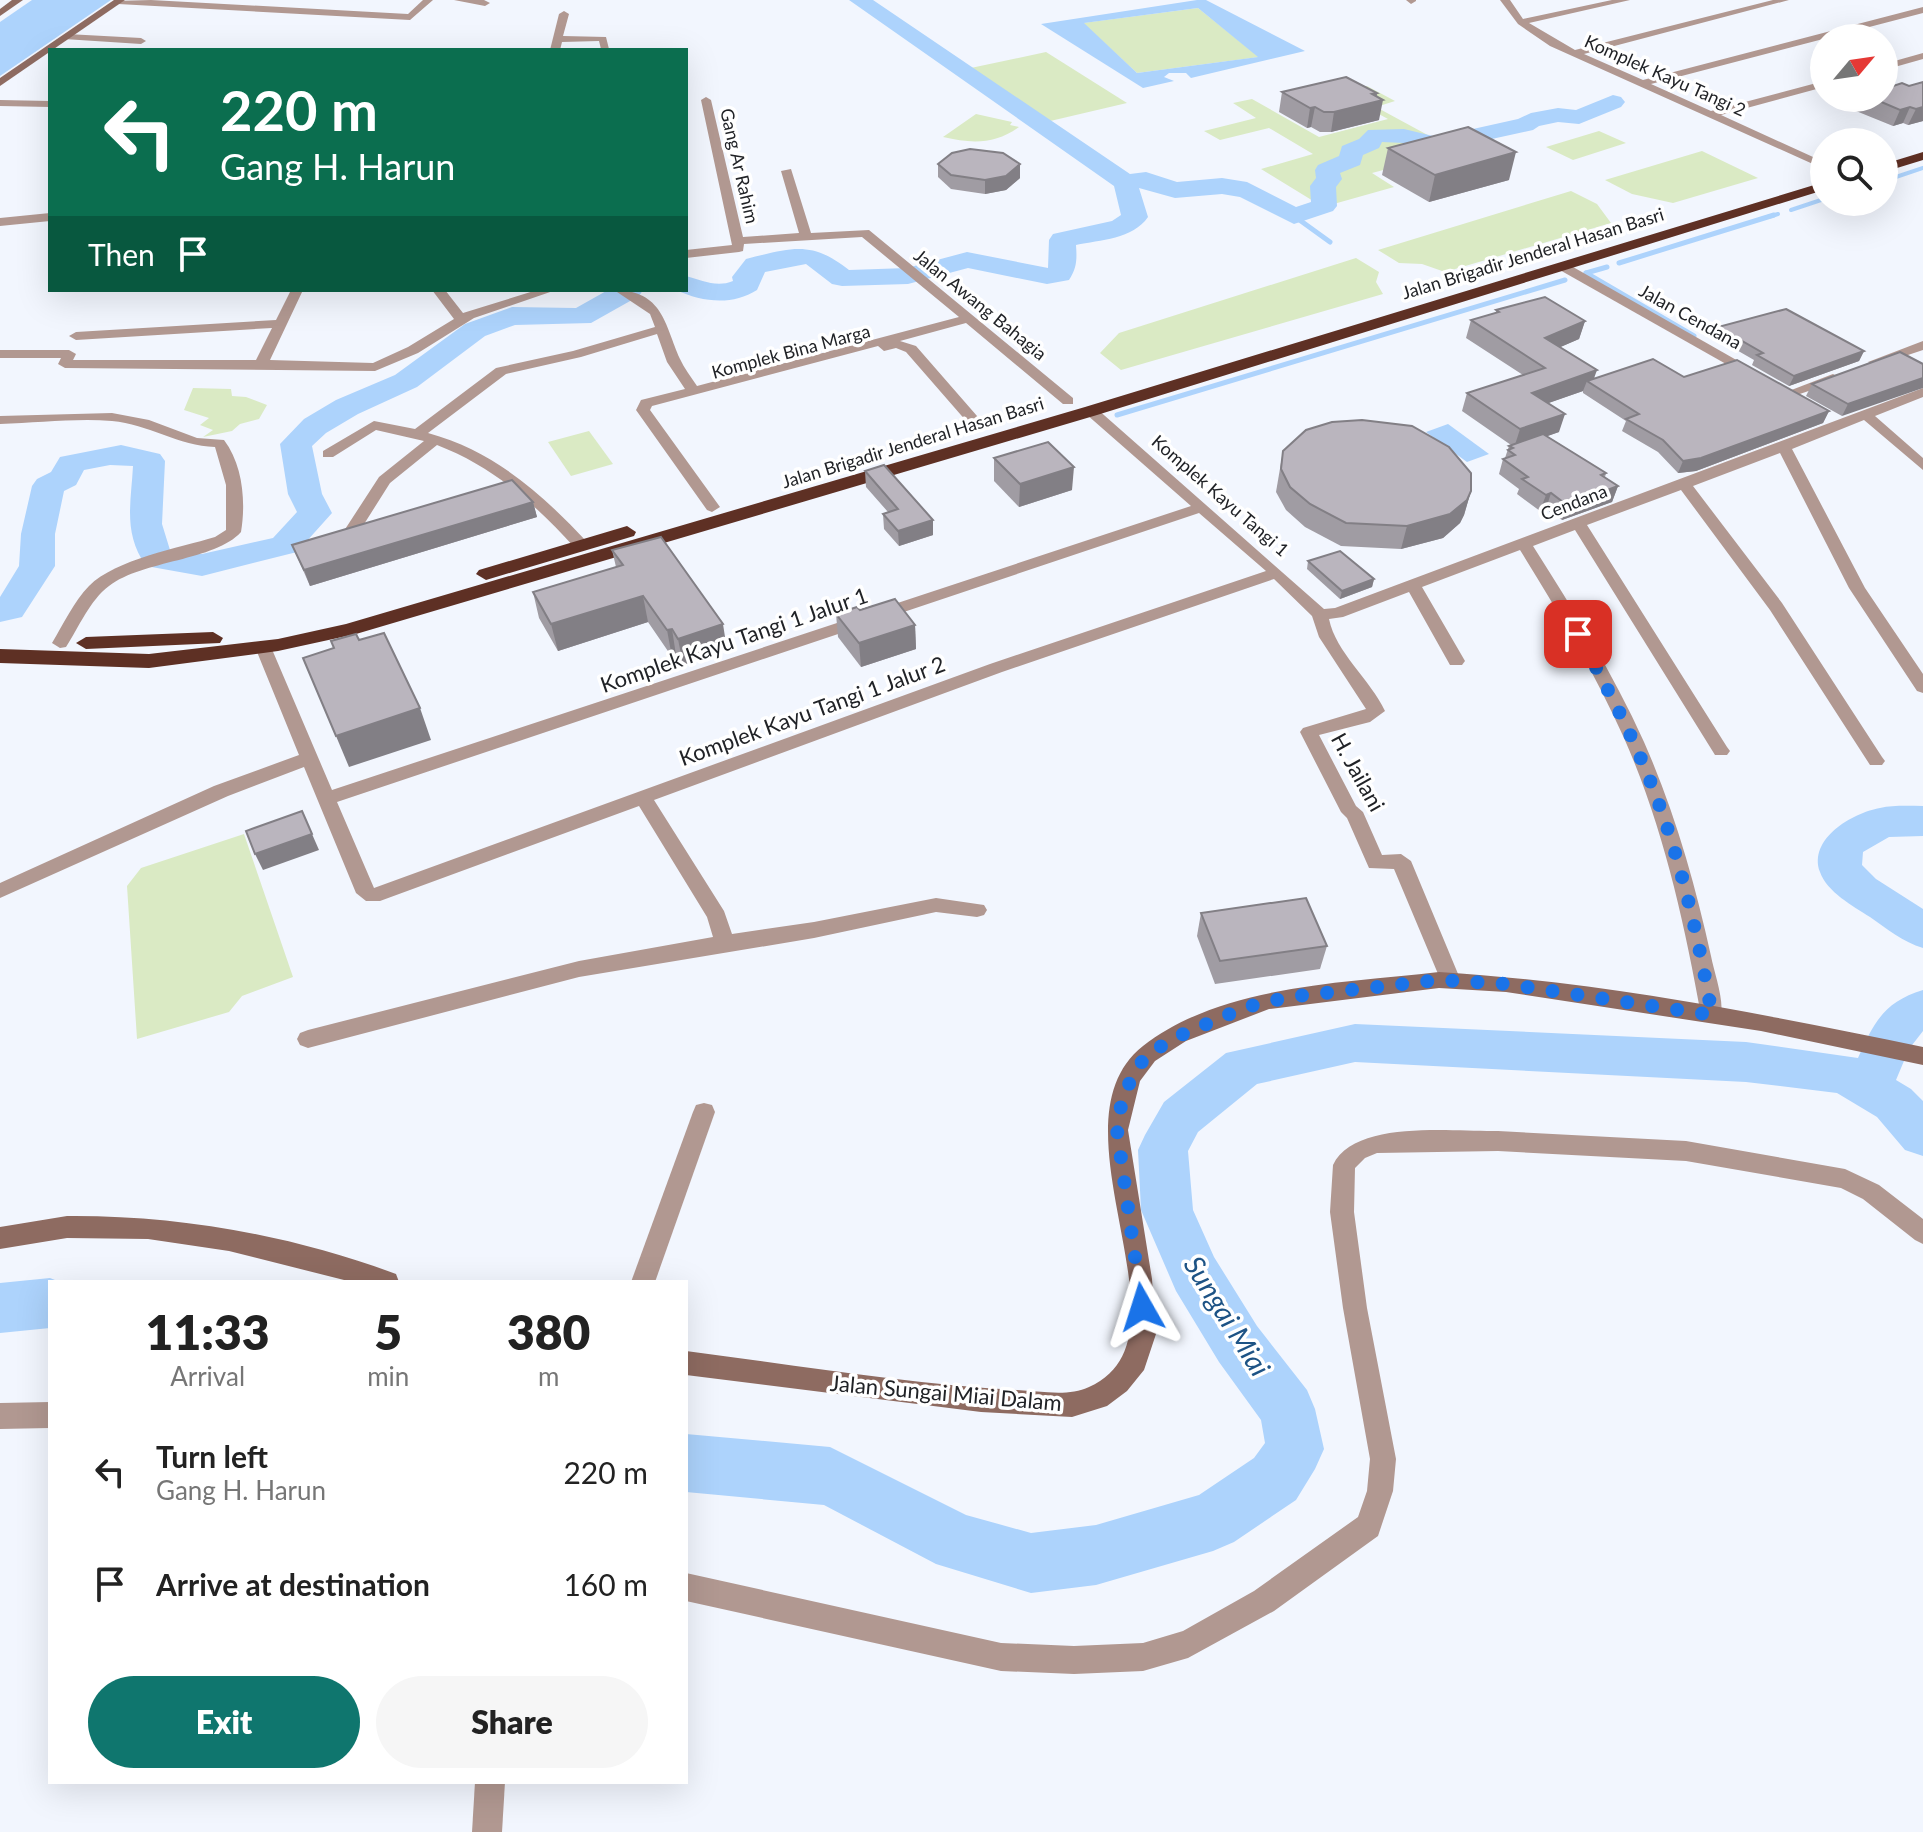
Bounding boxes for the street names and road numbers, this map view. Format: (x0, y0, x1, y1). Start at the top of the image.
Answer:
street label: Komplek Kayu Tangi 2 (1581, 30, 1749, 121)
street label: Gang Ar Rahim (716, 106, 764, 226)
street label: Jalan Brigadir Jenderal Hasan Basri (1399, 203, 1666, 303)
street label: Jalan Awang Bahagia (910, 244, 1051, 364)
street label: Jalan Cendana (1636, 279, 1745, 353)
street label: Komplek Bina Marga (709, 319, 872, 383)
street label: Jalan Brigadir Jenderal Hasan Basri (779, 392, 1046, 492)
street label: Komplek Kayu Tangi 1 (1148, 430, 1294, 561)
street label: Cendana (1537, 479, 1610, 525)
street label: Komplek Kayu Tangi 1 Jalur 1 (597, 581, 871, 698)
street label: Komplek Kayu Tangi 1 Jalur 2 (675, 650, 948, 771)
street label: H. Jailani (1326, 728, 1391, 816)
street label: Jalan Sungai Miai Dalam (829, 1369, 1063, 1416)

